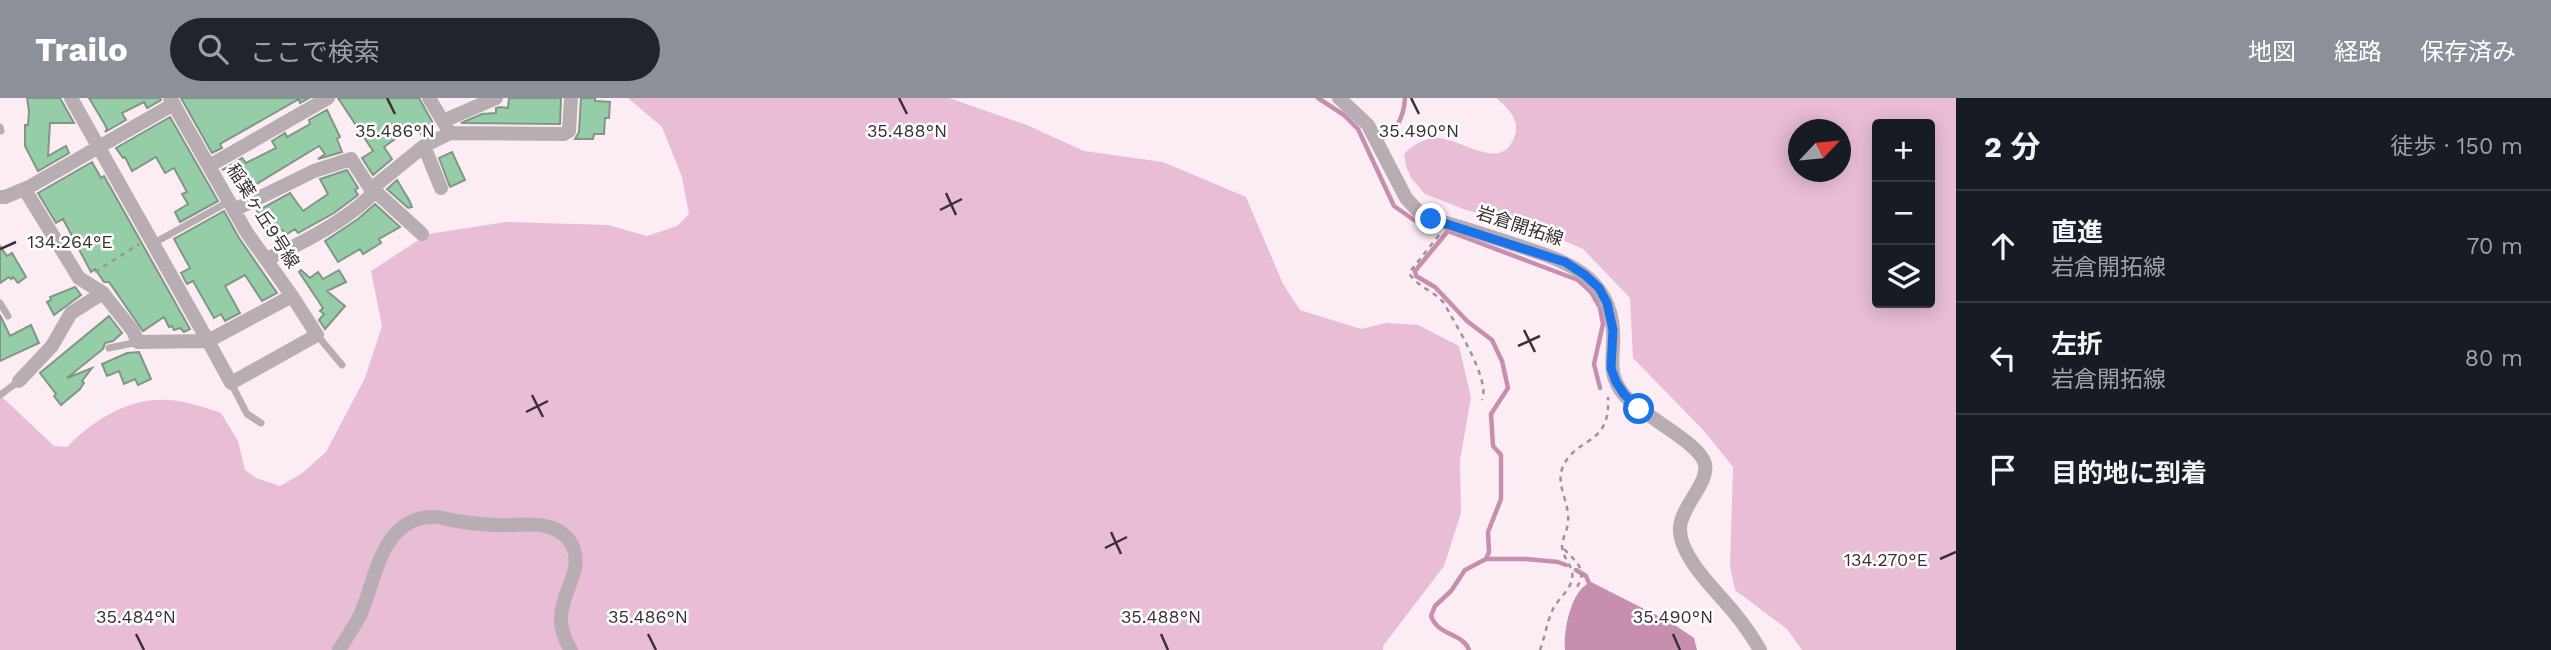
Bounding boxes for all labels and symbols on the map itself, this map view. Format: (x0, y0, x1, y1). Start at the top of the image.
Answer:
north arrow (1788, 119, 1851, 182)
text: 35.486°N (355, 120, 435, 141)
text: 35.488°N (867, 120, 947, 141)
text: 35.490°N (1379, 120, 1459, 141)
street label: 稲葉ヶ丘9号線 (223, 160, 304, 272)
street label: 岩倉開拓線 (1474, 202, 1566, 249)
route end (1415, 203, 1446, 234)
text: 134.264°E (27, 231, 113, 252)
route start (1623, 393, 1654, 424)
text: 134.270°E (1844, 549, 1928, 570)
text: 35.484°N (96, 606, 176, 627)
text: 35.486°N (608, 606, 688, 627)
text: 35.488°N (1121, 606, 1201, 627)
text: 35.490°N (1633, 606, 1713, 627)

